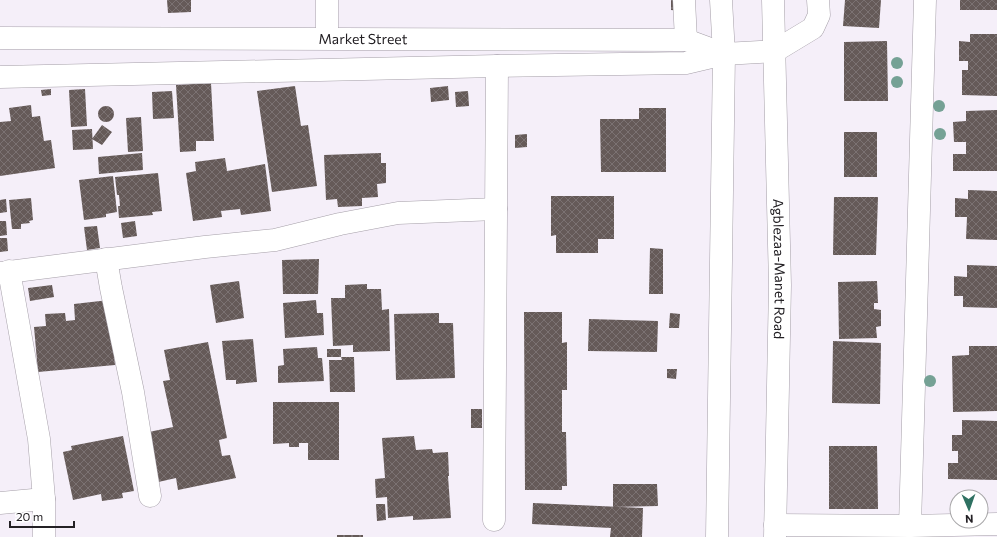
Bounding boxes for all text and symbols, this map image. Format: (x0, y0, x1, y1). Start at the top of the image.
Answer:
street label: Market Street (319, 30, 408, 47)
street label: Agblezaa-Manet Road (770, 198, 789, 339)
north arrow (949, 489, 989, 529)
scale bar (10, 503, 74, 529)
text: 20 m (16, 509, 43, 523)
text: N (965, 513, 974, 526)

